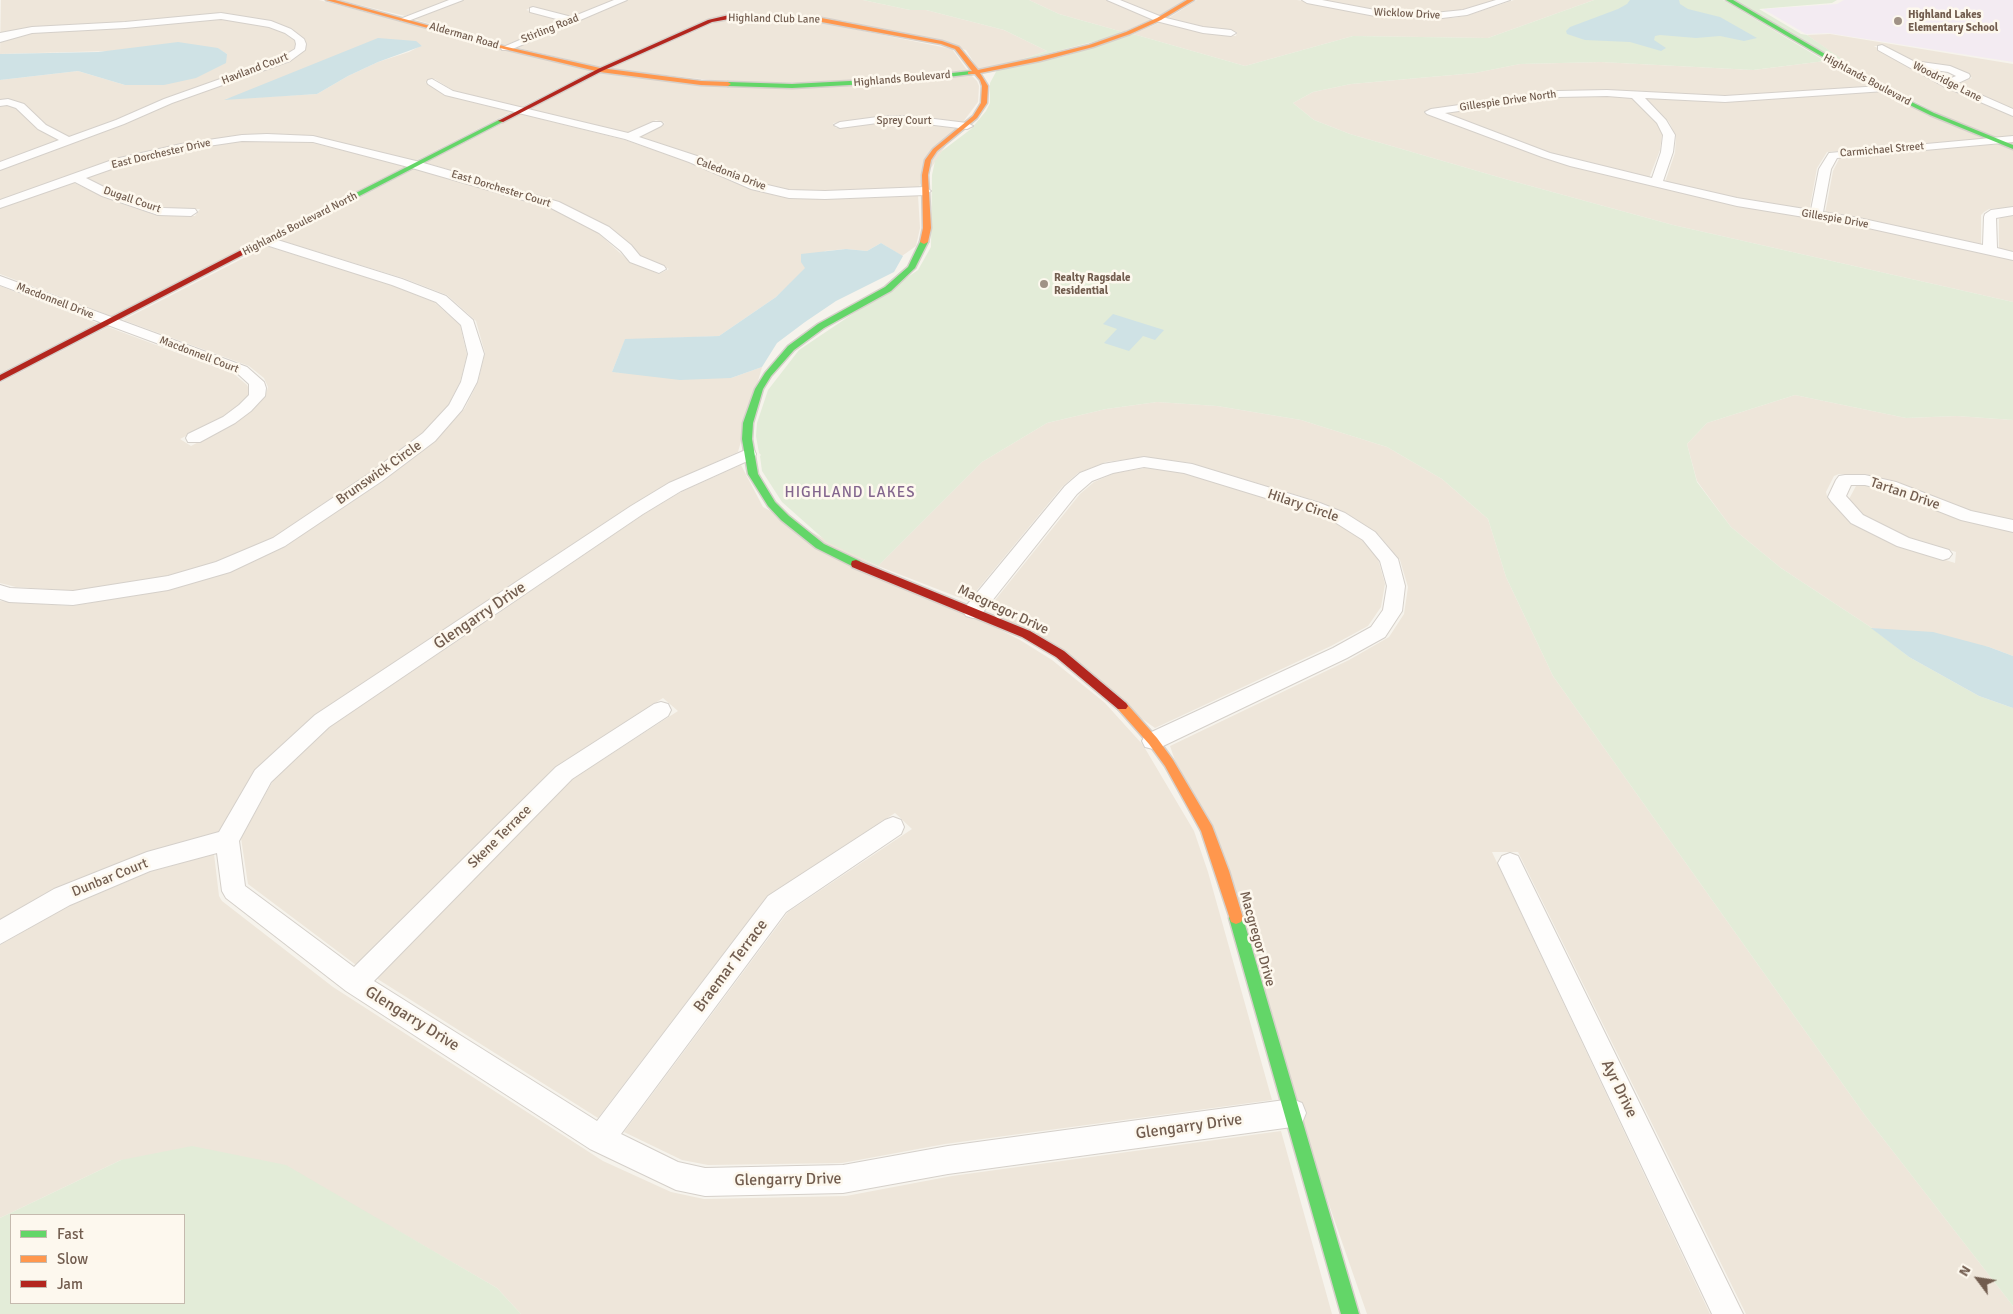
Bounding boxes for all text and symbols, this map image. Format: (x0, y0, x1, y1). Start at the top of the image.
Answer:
street label: Wicklow Drive (1373, 6, 1441, 22)
place label: Highland Lakes Elementary School (1908, 8, 1998, 34)
street label: Stirling Road (519, 11, 581, 47)
street label: Highland Club Lane (728, 12, 820, 26)
marker: Highland Lakes Elementary School (1892, 15, 1904, 27)
street label: Alderman Road (428, 20, 500, 52)
street label: Haviland Court (220, 50, 290, 88)
street label: Highlands Boulevard (1821, 51, 1913, 109)
street label: Woodridge Lane (1910, 59, 1984, 105)
street label: Highlands Boulevard (853, 68, 951, 90)
street label: Gillespie Drive North (1459, 88, 1557, 114)
street label: Sprey Court (876, 114, 932, 128)
street label: East Dorchester Drive (110, 136, 212, 172)
street label: Carmichael Street (1839, 140, 1925, 160)
street label: Caledonia Drive (694, 155, 768, 193)
street label: East Dorchester Court (450, 168, 552, 210)
street label: Dugall Court (102, 184, 162, 216)
street label: Highlands Boulevard North (240, 189, 360, 259)
street label: Gillespie Drive (1800, 207, 1870, 231)
place label: Realty Ragsdale Residential (1054, 271, 1131, 297)
marker: Realty Ragsdale Residential (1038, 278, 1050, 290)
street label: Macdonnell Drive (14, 280, 96, 322)
street label: Macdonnell Court (157, 334, 241, 376)
street label: Brunswick Circle (333, 437, 425, 509)
street label: Tartan Drive (1868, 474, 1942, 514)
district label: HIGHLAND LAKES (783, 484, 917, 502)
street label: Hilary Circle (1265, 486, 1341, 526)
street label: Glengarry Drive (430, 578, 530, 654)
street label: Macgregor Drive (955, 582, 1051, 638)
street label: Skene Terrace (465, 802, 535, 872)
street label: Dunbar Court (69, 855, 151, 901)
street label: Macgregor Drive (1235, 889, 1279, 989)
street label: Braemar Terrace (690, 916, 772, 1016)
street label: Glengarry Drive (362, 982, 462, 1056)
street label: Ayr Drive (1597, 1057, 1641, 1121)
street label: Glengarry Drive (1135, 1110, 1243, 1144)
street label: Glengarry Drive (734, 1169, 842, 1191)
legend (10, 1214, 185, 1304)
text: Fast (57, 1225, 84, 1243)
text: Slow (57, 1250, 88, 1268)
north arrow (1953, 1254, 2003, 1304)
text: N (1955, 1262, 1975, 1280)
text: Jam (57, 1275, 83, 1293)

